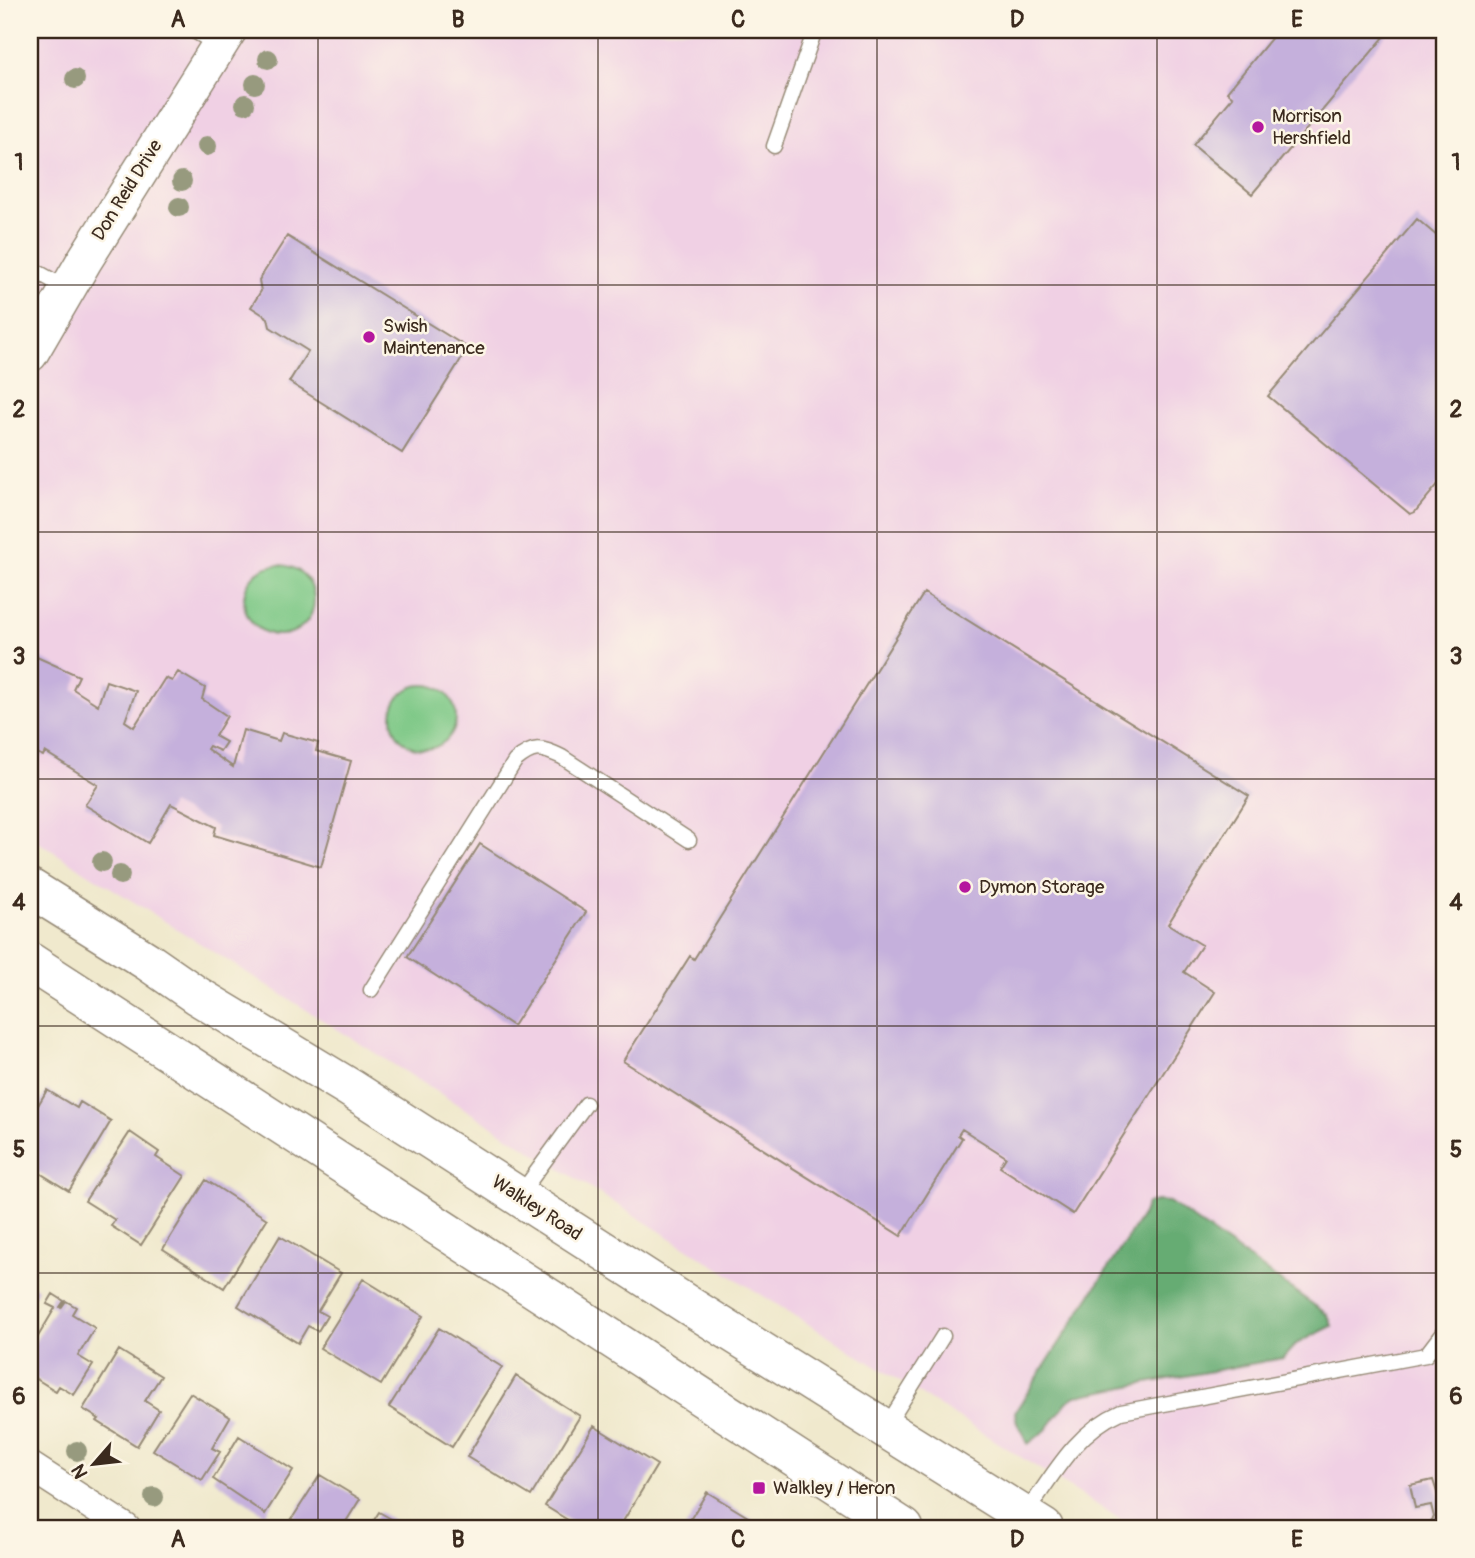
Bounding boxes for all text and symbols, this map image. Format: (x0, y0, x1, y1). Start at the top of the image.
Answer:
text: A (171, 5, 186, 34)
text: B (451, 5, 465, 34)
text: C (731, 5, 745, 34)
text: D (1010, 5, 1024, 34)
text: E (1291, 5, 1303, 34)
place label: Morrison Hershfield (1272, 104, 1351, 150)
marker: Morrison Hershfield (1250, 119, 1266, 135)
street label: Don Reid Drive (86, 135, 168, 245)
text: 1 (15, 148, 24, 177)
text: 1 (1452, 148, 1461, 177)
place label: Swish Maintenance (383, 314, 485, 360)
marker: Swish Maintenance (361, 329, 377, 345)
text: 2 (13, 395, 26, 424)
text: 2 (1450, 395, 1463, 424)
text: 3 (13, 642, 25, 671)
text: 3 (1450, 642, 1462, 671)
place label: Dymon Storage (979, 875, 1105, 899)
marker: Dymon Storage (957, 879, 973, 895)
text: 4 (12, 888, 26, 917)
text: 4 (1449, 888, 1463, 917)
text: 5 (13, 1135, 25, 1164)
text: 5 (1450, 1135, 1462, 1164)
street label: Walkley Road (487, 1170, 587, 1246)
text: 6 (12, 1382, 26, 1411)
text: 6 (1449, 1382, 1463, 1411)
north arrow (60, 1428, 130, 1498)
text: N (66, 1460, 93, 1483)
place label: Walkley / Heron (773, 1476, 895, 1500)
marker: Walkley / Heron (751, 1480, 767, 1496)
text: A (171, 1525, 186, 1554)
text: B (451, 1525, 465, 1554)
text: C (731, 1525, 745, 1554)
text: D (1010, 1525, 1024, 1554)
text: E (1291, 1525, 1303, 1554)

